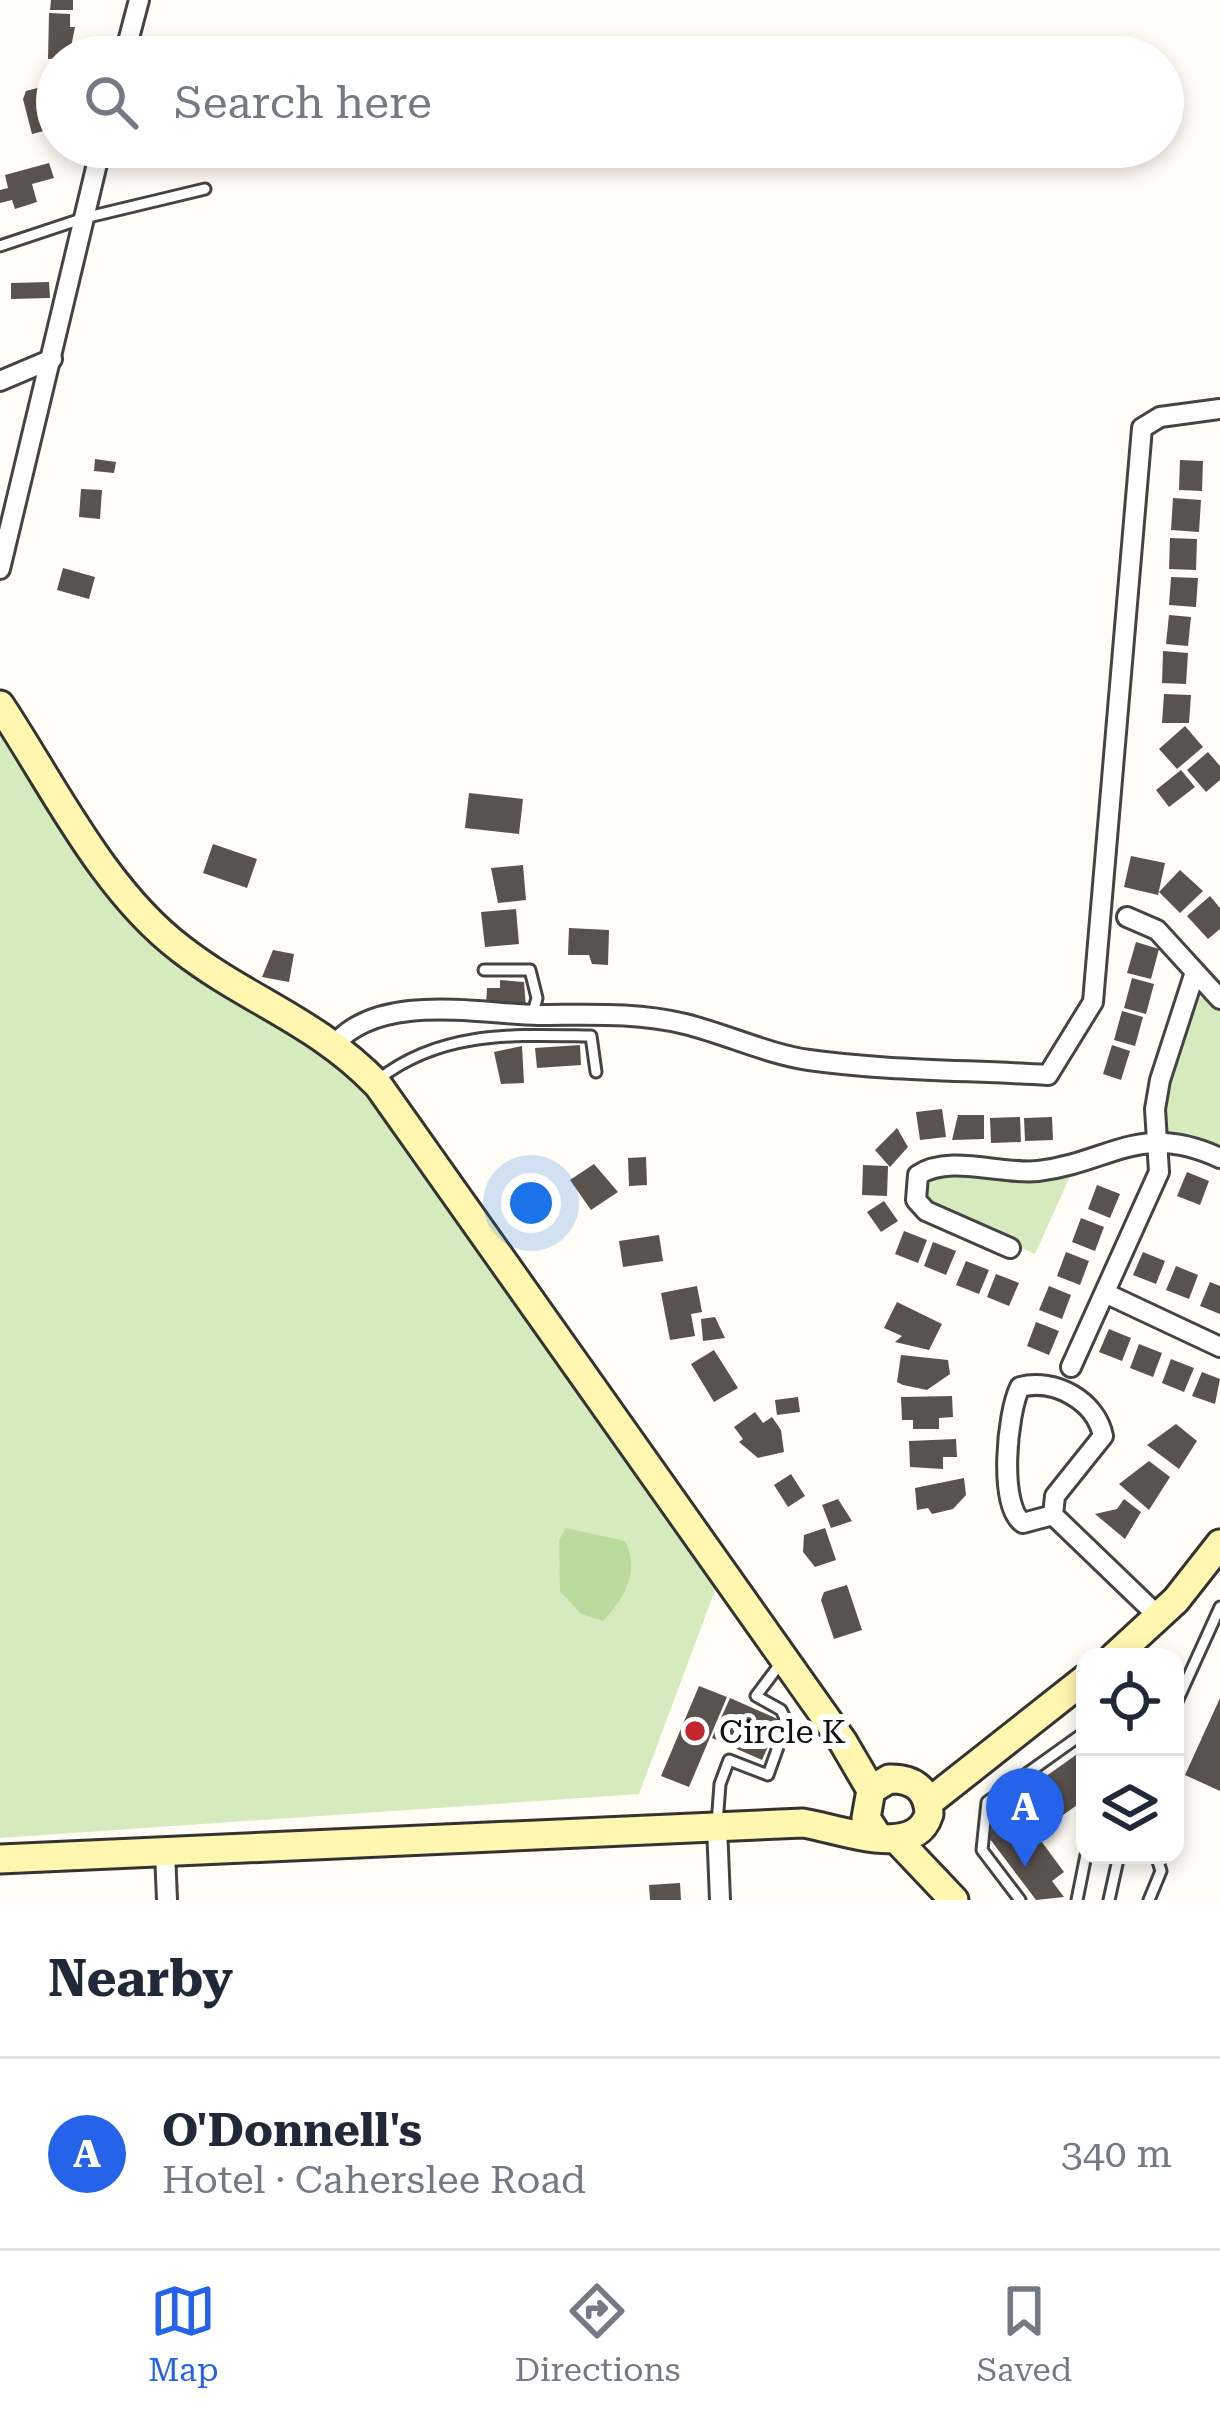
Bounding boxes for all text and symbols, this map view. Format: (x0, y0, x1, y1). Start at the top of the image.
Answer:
search box (36, 36, 1184, 168)
icon: search (78, 69, 144, 135)
text: Search here (174, 76, 432, 129)
your location (501, 1173, 561, 1233)
map controls (1076, 1648, 1184, 1864)
button: locate (1076, 1648, 1184, 1756)
place label: Circle K (719, 1712, 846, 1751)
marker: Circle K (682, 1718, 708, 1744)
button: layers (1076, 1756, 1184, 1864)
pin: A (986, 1768, 1064, 1867)
text: Nearby (48, 1949, 233, 2008)
text: O'Donnell's (162, 2104, 422, 2157)
text: A (73, 2131, 101, 2177)
text: 340 m (1061, 2131, 1172, 2177)
text: Hotel · Caherslee Road (162, 2157, 586, 2203)
tab: Map (148, 2278, 219, 2389)
tab: Directions (514, 2278, 680, 2389)
tab: Saved (976, 2278, 1072, 2389)

